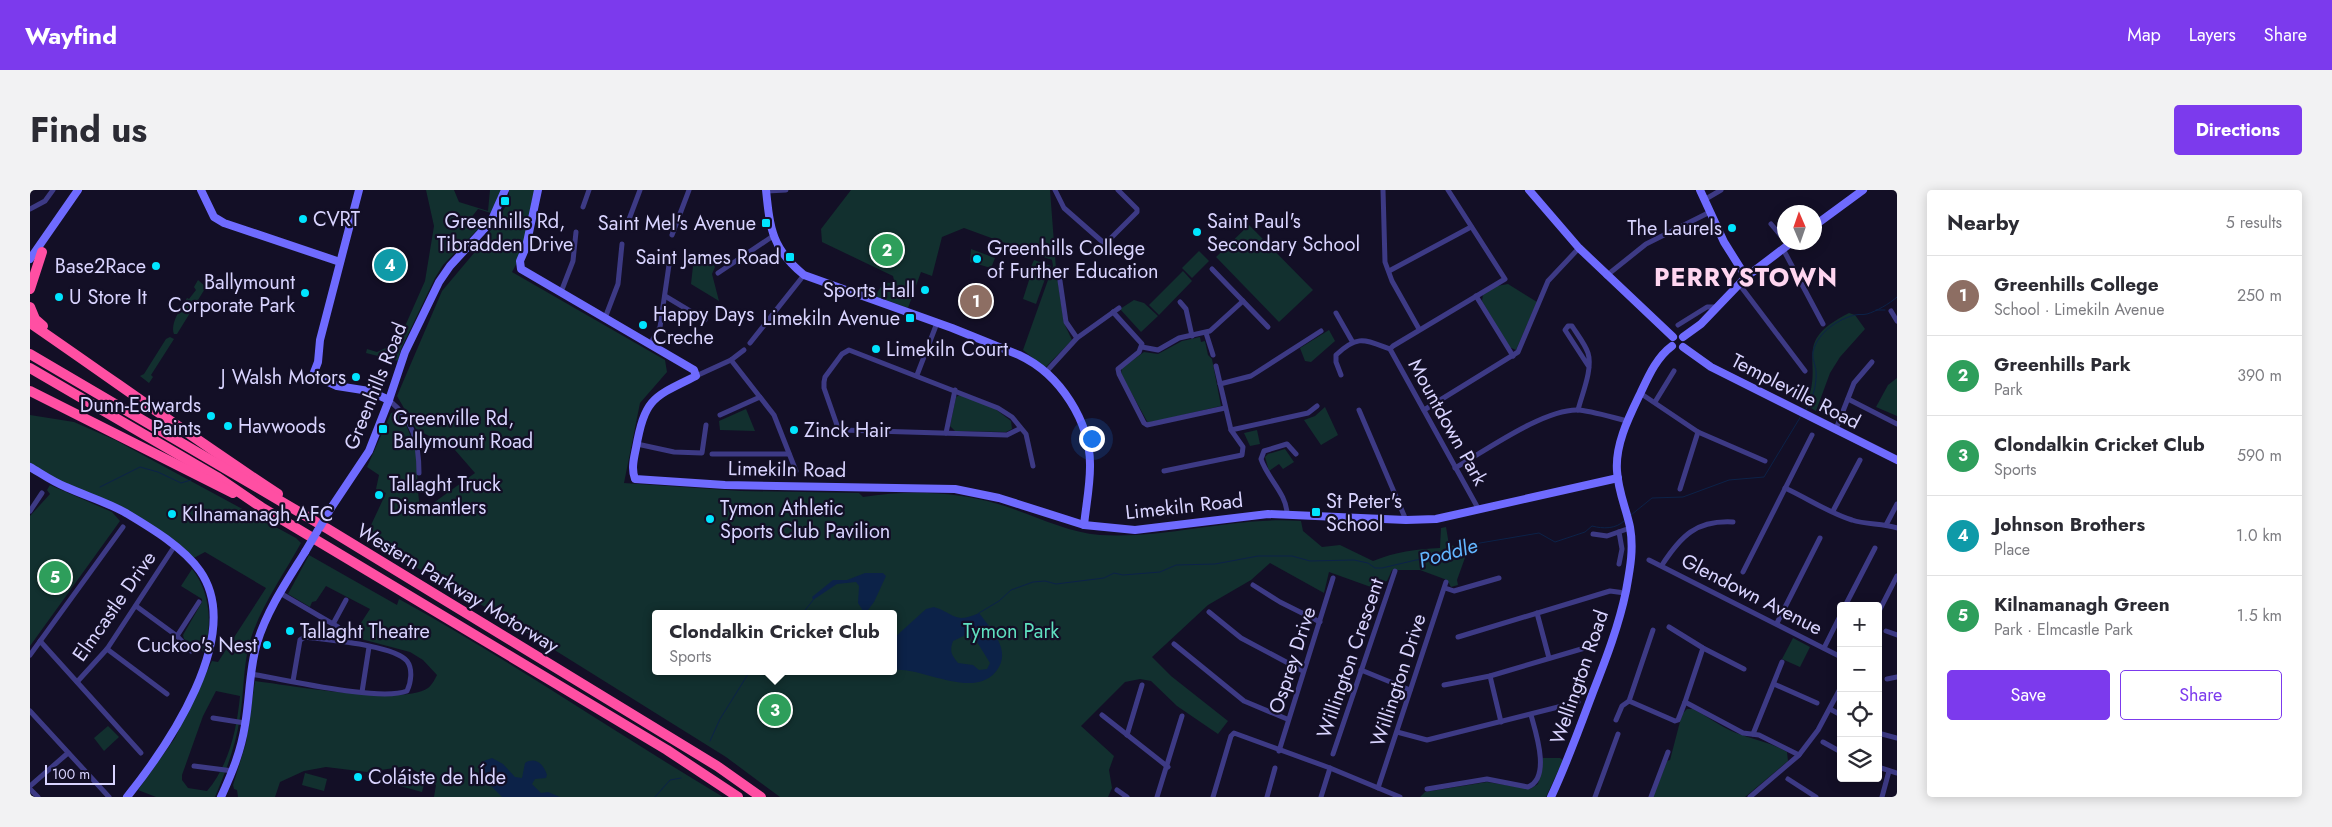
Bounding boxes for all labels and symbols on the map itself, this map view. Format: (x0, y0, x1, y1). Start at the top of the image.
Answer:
marker: Greenhills Rd, Tibradden Drive (499, 195, 511, 207)
place label: CVRT (313, 205, 361, 234)
north arrow (1777, 205, 1822, 250)
place label: Greenhills Rd, Tibradden Drive (437, 207, 573, 259)
place label: Saint Paul's Secondary School (1207, 207, 1360, 259)
place label: Saint Mel's Avenue (598, 209, 756, 238)
marker: CVRT (297, 213, 309, 225)
place label: The Laurels (1627, 214, 1722, 243)
marker: Saint Mel's Avenue (760, 217, 772, 229)
marker: The Laurels (1726, 222, 1738, 234)
marker: Saint Paul's Secondary School (1191, 226, 1203, 238)
pin: 2 (871, 231, 903, 269)
place label: Greenhills College of Further Education (987, 234, 1159, 286)
place label: Saint James Road (635, 243, 780, 272)
pin: 4 (374, 246, 406, 284)
marker: Saint James Road (784, 251, 796, 263)
place label: Base2Race (55, 252, 146, 281)
marker: Greenhills College of Further Education (971, 253, 983, 265)
district label: PERRYSTOWN (1654, 259, 1838, 295)
marker: Base2Race (150, 260, 162, 272)
place label: Ballymount Corporate Park (168, 268, 295, 320)
place label: Sports Hall (823, 276, 915, 305)
pin: 1 (960, 282, 992, 320)
place label: U Store It (69, 283, 147, 312)
marker: Sports Hall (919, 284, 931, 296)
marker: Ballymount Corporate Park (299, 287, 311, 299)
marker: U Store It (53, 291, 65, 303)
place label: Happy Days Creche (653, 300, 754, 352)
place label: Limekiln Avenue (763, 304, 900, 333)
marker: Limekiln Avenue (904, 312, 916, 324)
street label: Greenhills Road (337, 318, 414, 454)
marker: Happy Days Creche (637, 319, 649, 331)
place label: Limekiln Court (886, 335, 1008, 364)
marker: Limekiln Court (870, 343, 882, 355)
street label: Templeville Road (1726, 346, 1866, 437)
street label: Mountdown Park (1401, 354, 1494, 491)
place label: J Walsh Motors (218, 363, 346, 392)
marker: J Walsh Motors (350, 371, 362, 383)
place label: Dunn-Edwards Paints (80, 391, 201, 443)
place label: Greenville Rd, Ballymount Road (393, 404, 533, 456)
marker: Dunn-Edwards Paints (205, 410, 217, 422)
place label: Havwoods (238, 412, 326, 441)
place label: Zinck Hair (804, 416, 891, 445)
marker: Havwoods (222, 420, 234, 432)
marker: Greenville Rd, Ballymount Road (377, 423, 389, 435)
marker: Zinck Hair (788, 424, 800, 436)
your location (1079, 426, 1105, 452)
street label: Limekiln Road (728, 454, 846, 485)
place label: Tallaght Truck Dismantlers (389, 470, 501, 522)
street label: Limekiln Road (1124, 486, 1244, 527)
place label: St Peter's School (1326, 487, 1402, 539)
marker: Tallaght Truck Dismantlers (373, 489, 385, 501)
place label: Tymon Athletic Sports Club Pavilion (720, 494, 890, 546)
place label: Kilnamanagh AFC (182, 500, 333, 529)
marker: St Peter's School (1310, 506, 1322, 518)
marker: Kilnamanagh AFC (166, 508, 178, 520)
marker: Tymon Athletic Sports Club Pavilion (704, 513, 716, 525)
street label: Western Parkway Motorway (351, 516, 564, 660)
water label: Poddle (1415, 530, 1481, 576)
street label: Elmcastle Drive (66, 545, 163, 667)
street label: Glendown Avenue (1676, 546, 1828, 643)
pin: 5 (39, 558, 71, 596)
street label: Willington Crescent (1310, 574, 1391, 742)
street label: Osprey Drive (1262, 603, 1323, 717)
street label: Wellington Road (1543, 606, 1616, 748)
street label: Willington Drive (1363, 610, 1434, 750)
place label: Tallaght Theatre (300, 617, 430, 646)
park label: Tymon Park (963, 617, 1059, 646)
marker: Tallaght Theatre (284, 625, 296, 637)
place label: Cuckoo's Nest (137, 631, 257, 660)
marker: Cuckoo's Nest (261, 639, 273, 651)
pin: 3 (759, 691, 791, 729)
scale bar (45, 762, 115, 785)
place label: Coláiste de hÍde (368, 763, 506, 792)
marker: Coláiste de hÍde (352, 771, 364, 783)

